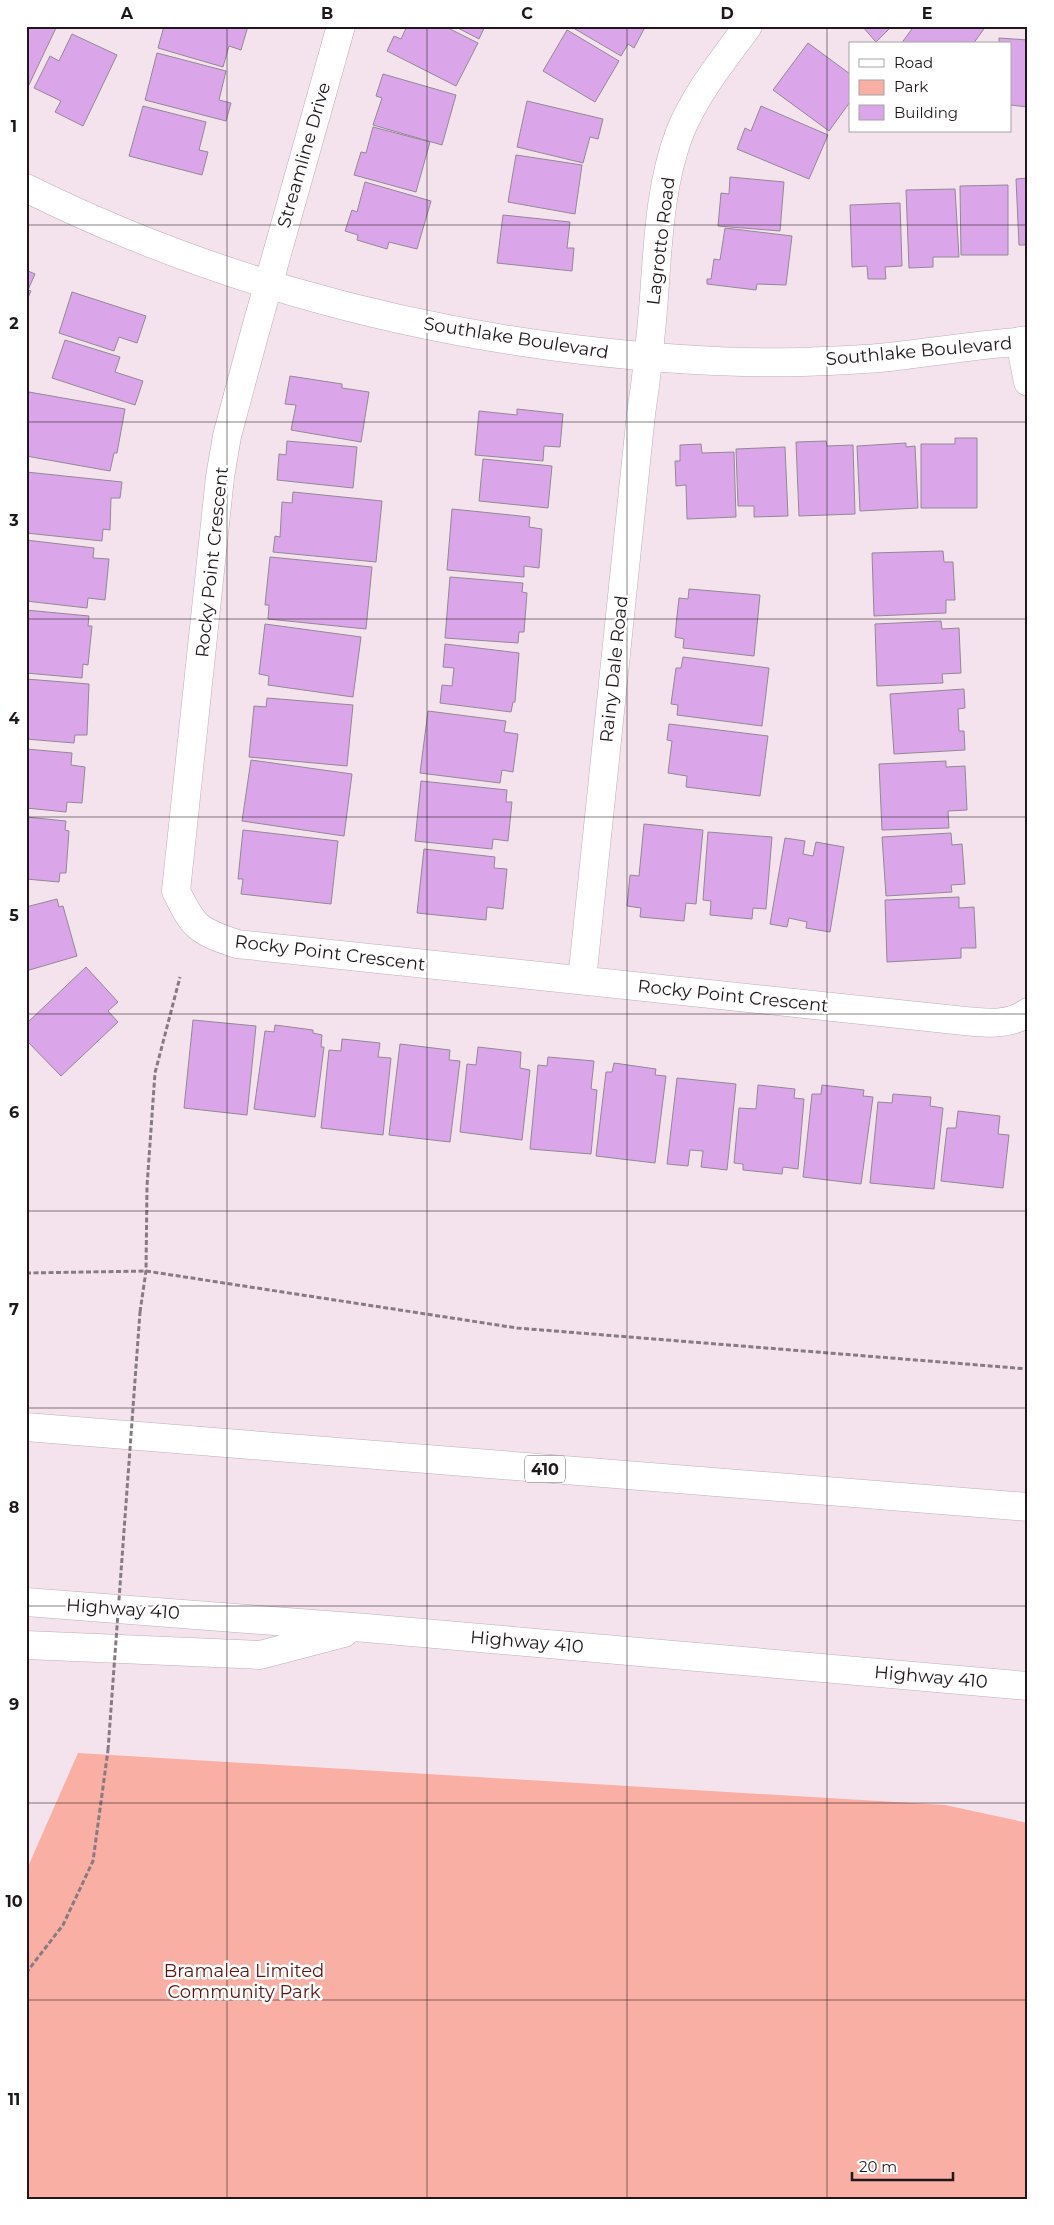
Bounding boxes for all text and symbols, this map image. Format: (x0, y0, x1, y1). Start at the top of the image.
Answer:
text: A (120, 4, 134, 23)
text: B (321, 4, 333, 23)
text: C (521, 4, 533, 23)
text: D (720, 4, 734, 23)
text: E (922, 4, 932, 23)
legend (849, 42, 1012, 132)
text: Road (894, 53, 933, 72)
text: Park (894, 77, 928, 96)
street label: Streamline Drive (273, 80, 335, 230)
text: Building (894, 103, 958, 122)
text: 1 (11, 117, 17, 136)
street label: Lagrotto Road (642, 176, 680, 306)
street label: Southlake Boulevard (422, 313, 610, 363)
text: 2 (9, 314, 19, 333)
street label: Southlake Boulevard (825, 332, 1013, 370)
street label: Rocky Point Crescent (191, 465, 233, 659)
text: 3 (8, 511, 19, 530)
street label: Rainy Dale Road (595, 594, 633, 744)
text: 4 (8, 709, 20, 728)
text: 5 (9, 906, 19, 925)
street label: Rocky Point Crescent (233, 930, 427, 976)
street label: Rocky Point Crescent (636, 975, 830, 1017)
text: 6 (9, 1103, 19, 1122)
text: 7 (9, 1300, 19, 1319)
road number: 410 (525, 1456, 565, 1482)
text: 8 (9, 1498, 19, 1517)
street label: Highway 410 (65, 1594, 181, 1624)
street label: Highway 410 (469, 1626, 585, 1658)
street label: Highway 410 (873, 1661, 989, 1693)
text: 9 (9, 1695, 19, 1714)
text: 10 (5, 1892, 23, 1911)
park label: Bramalea Limited Community Park (164, 1960, 324, 2003)
text: 11 (8, 2090, 20, 2109)
scale bar (852, 2150, 953, 2182)
text: 20 m (859, 2157, 897, 2176)

